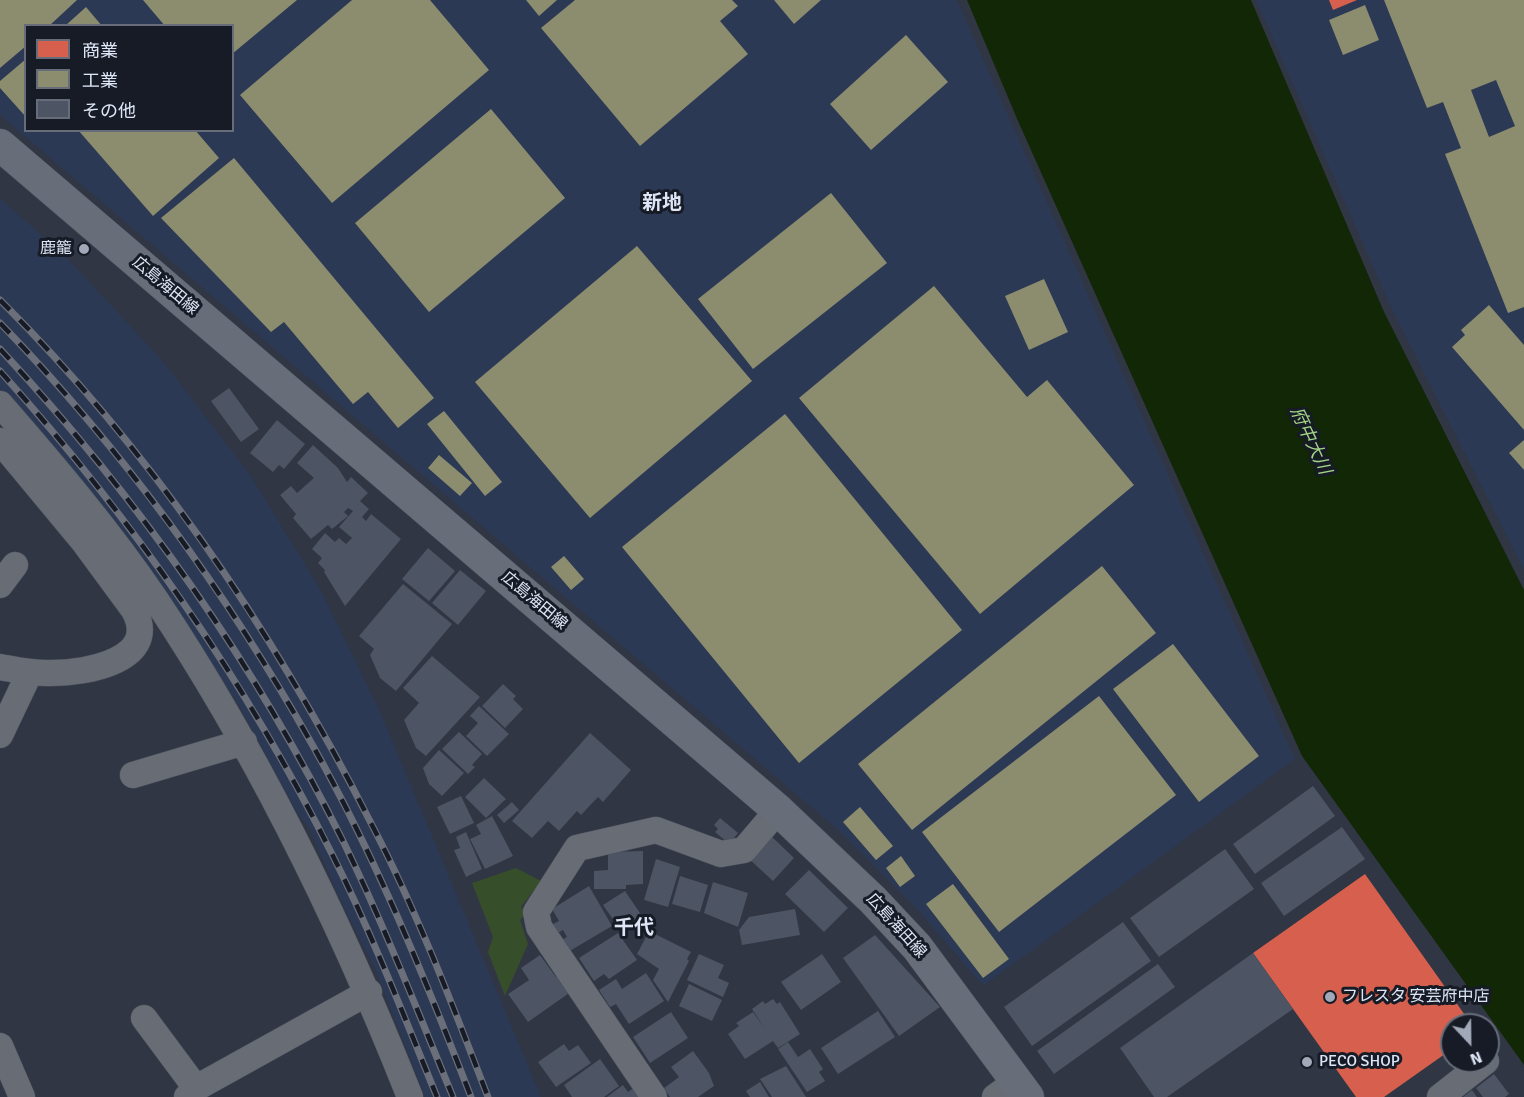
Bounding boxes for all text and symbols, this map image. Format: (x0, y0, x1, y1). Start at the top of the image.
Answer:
legend (24, 24, 234, 132)
text: 商業 (82, 40, 118, 62)
text: 工業 (82, 70, 118, 92)
text: その他 (82, 100, 136, 122)
district label: 新地 (642, 192, 682, 216)
place label: 鹿籠 (40, 239, 72, 259)
marker: 鹿籠 (77, 242, 91, 256)
street label: 広島海田線 (128, 253, 202, 319)
water label: 府中大川 (1285, 404, 1335, 478)
street label: 広島海田線 (497, 568, 571, 634)
street label: 広島海田線 (862, 890, 930, 962)
district label: 千代 (614, 917, 654, 941)
place label: フレスタ 安芸府中店 (1342, 987, 1490, 1007)
marker: フレスタ 安芸府中店 (1323, 990, 1337, 1004)
north arrow (1440, 1013, 1500, 1073)
text: N (1467, 1046, 1485, 1069)
place label: PECO SHOP (1319, 1052, 1400, 1072)
marker: PECO SHOP (1300, 1055, 1314, 1069)

